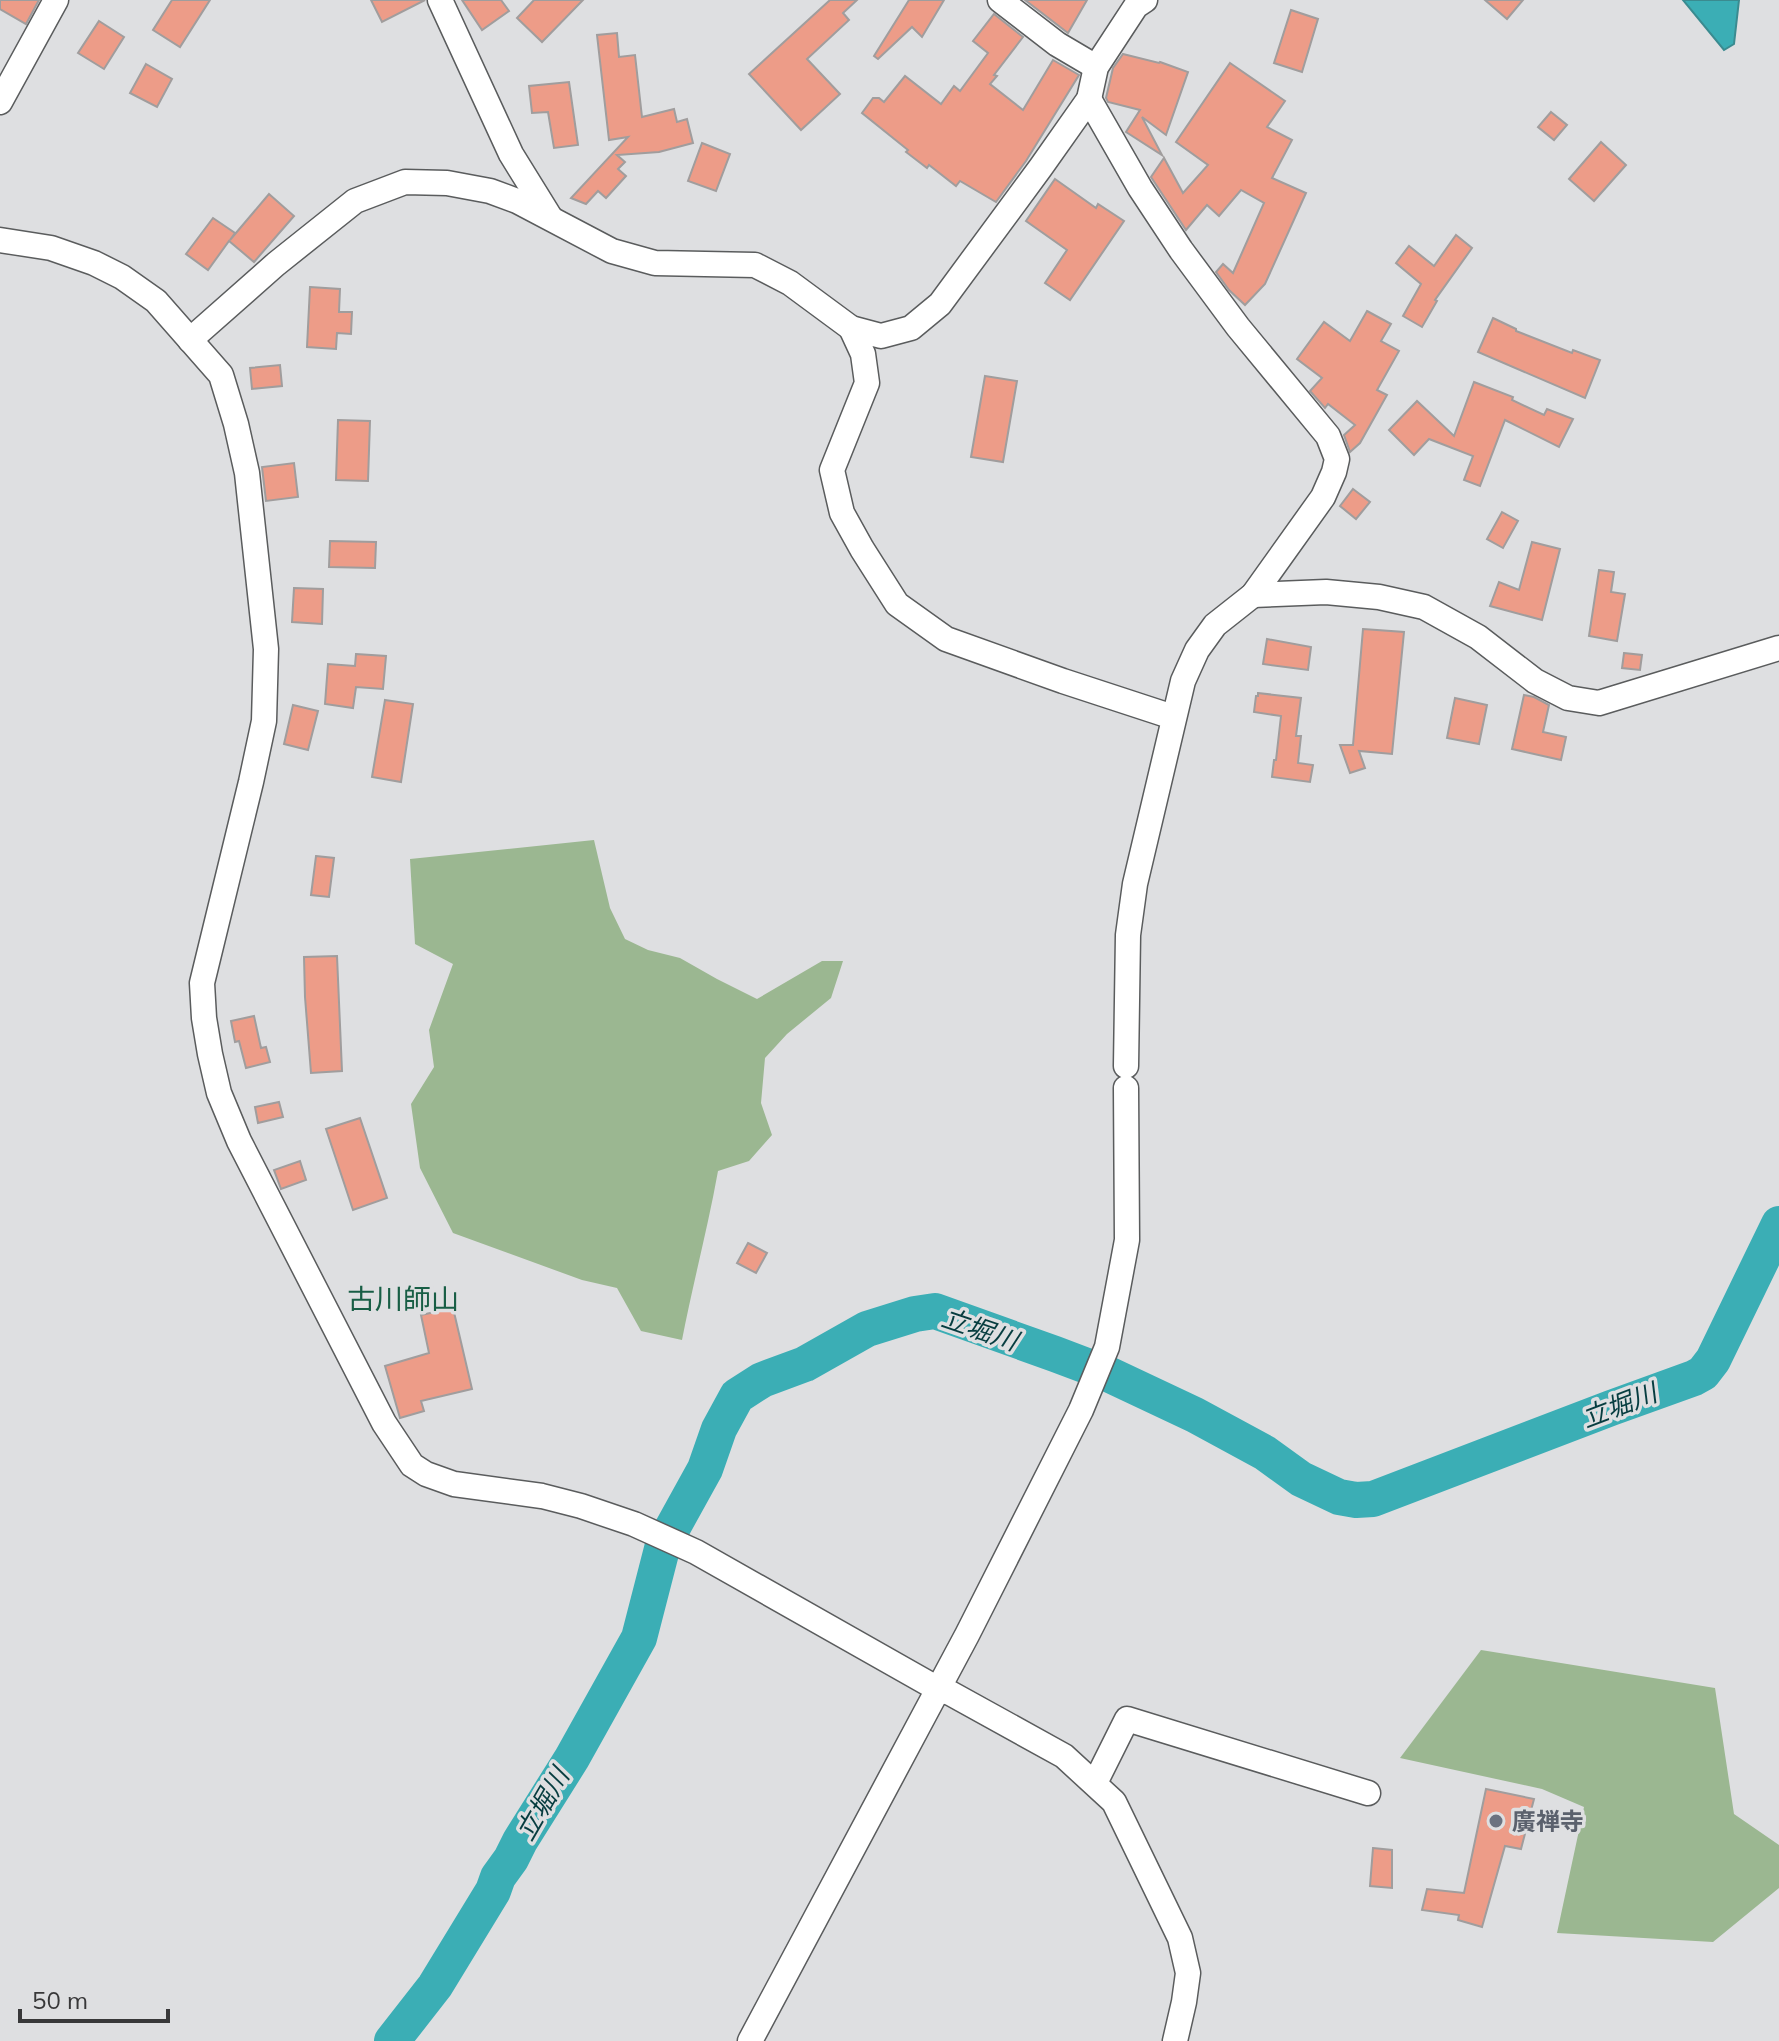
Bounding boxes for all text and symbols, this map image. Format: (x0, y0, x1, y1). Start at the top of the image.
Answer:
district label: 古川師山 (347, 1281, 459, 1316)
water label: 立堀川 (938, 1301, 1025, 1358)
water label: 立堀川 (1577, 1375, 1664, 1434)
water label: 立堀川 (508, 1759, 577, 1846)
place label: 廣禅寺 (1512, 1806, 1584, 1836)
marker: 廣禅寺 (1487, 1812, 1505, 1830)
scale bar (20, 1973, 168, 2023)
text: 50 m (32, 1985, 88, 2015)

